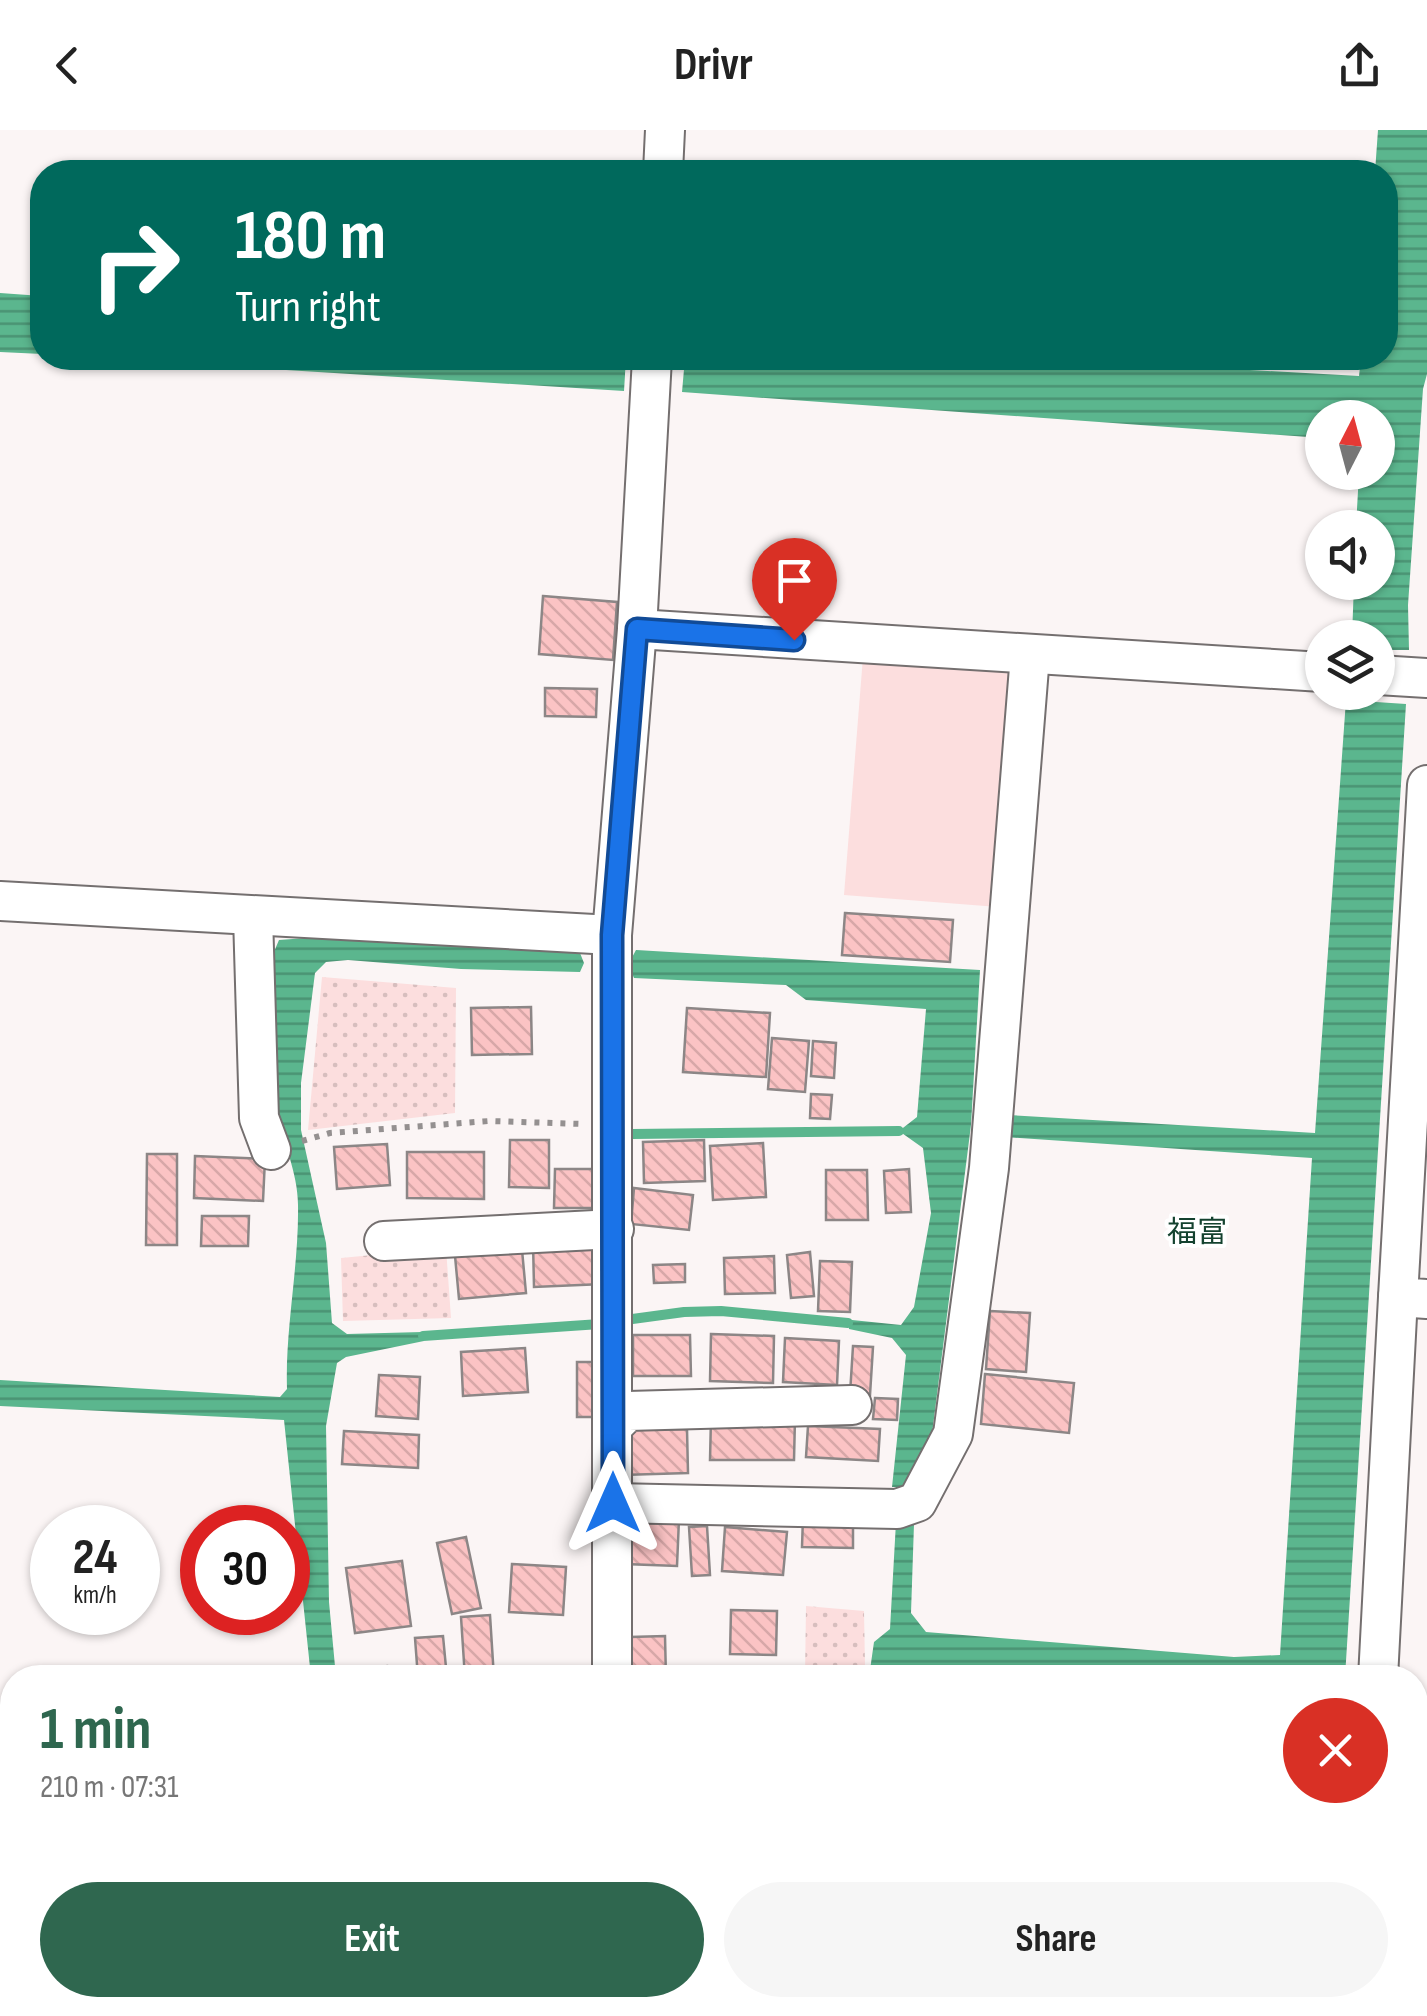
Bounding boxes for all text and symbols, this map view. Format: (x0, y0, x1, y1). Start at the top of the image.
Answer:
icon: back (40, 38, 95, 93)
text: Drivr (674, 38, 753, 93)
icon: share (1332, 38, 1387, 93)
text: 180 m (235, 195, 386, 279)
icon: right (70, 200, 200, 330)
text: Turn right (235, 280, 381, 335)
north arrow (1305, 400, 1395, 490)
map controls (1305, 400, 1395, 710)
button: sound (1305, 510, 1395, 600)
pin (752, 538, 837, 641)
icon: arrive (767, 553, 822, 608)
button: layers (1305, 620, 1395, 710)
district label: 福富 (1167, 1215, 1227, 1251)
position arrow (561, 1451, 665, 1555)
speed limit sign: 30 (180, 1505, 310, 1635)
text: 24 (73, 1528, 117, 1588)
text: km/h (73, 1580, 117, 1611)
text: 1 min (40, 1694, 152, 1766)
button: close (1283, 1698, 1388, 1803)
text: 210 m · 07:31 (40, 1768, 178, 1807)
button: Exit (40, 1882, 704, 1997)
button: Share (724, 1882, 1388, 1997)

